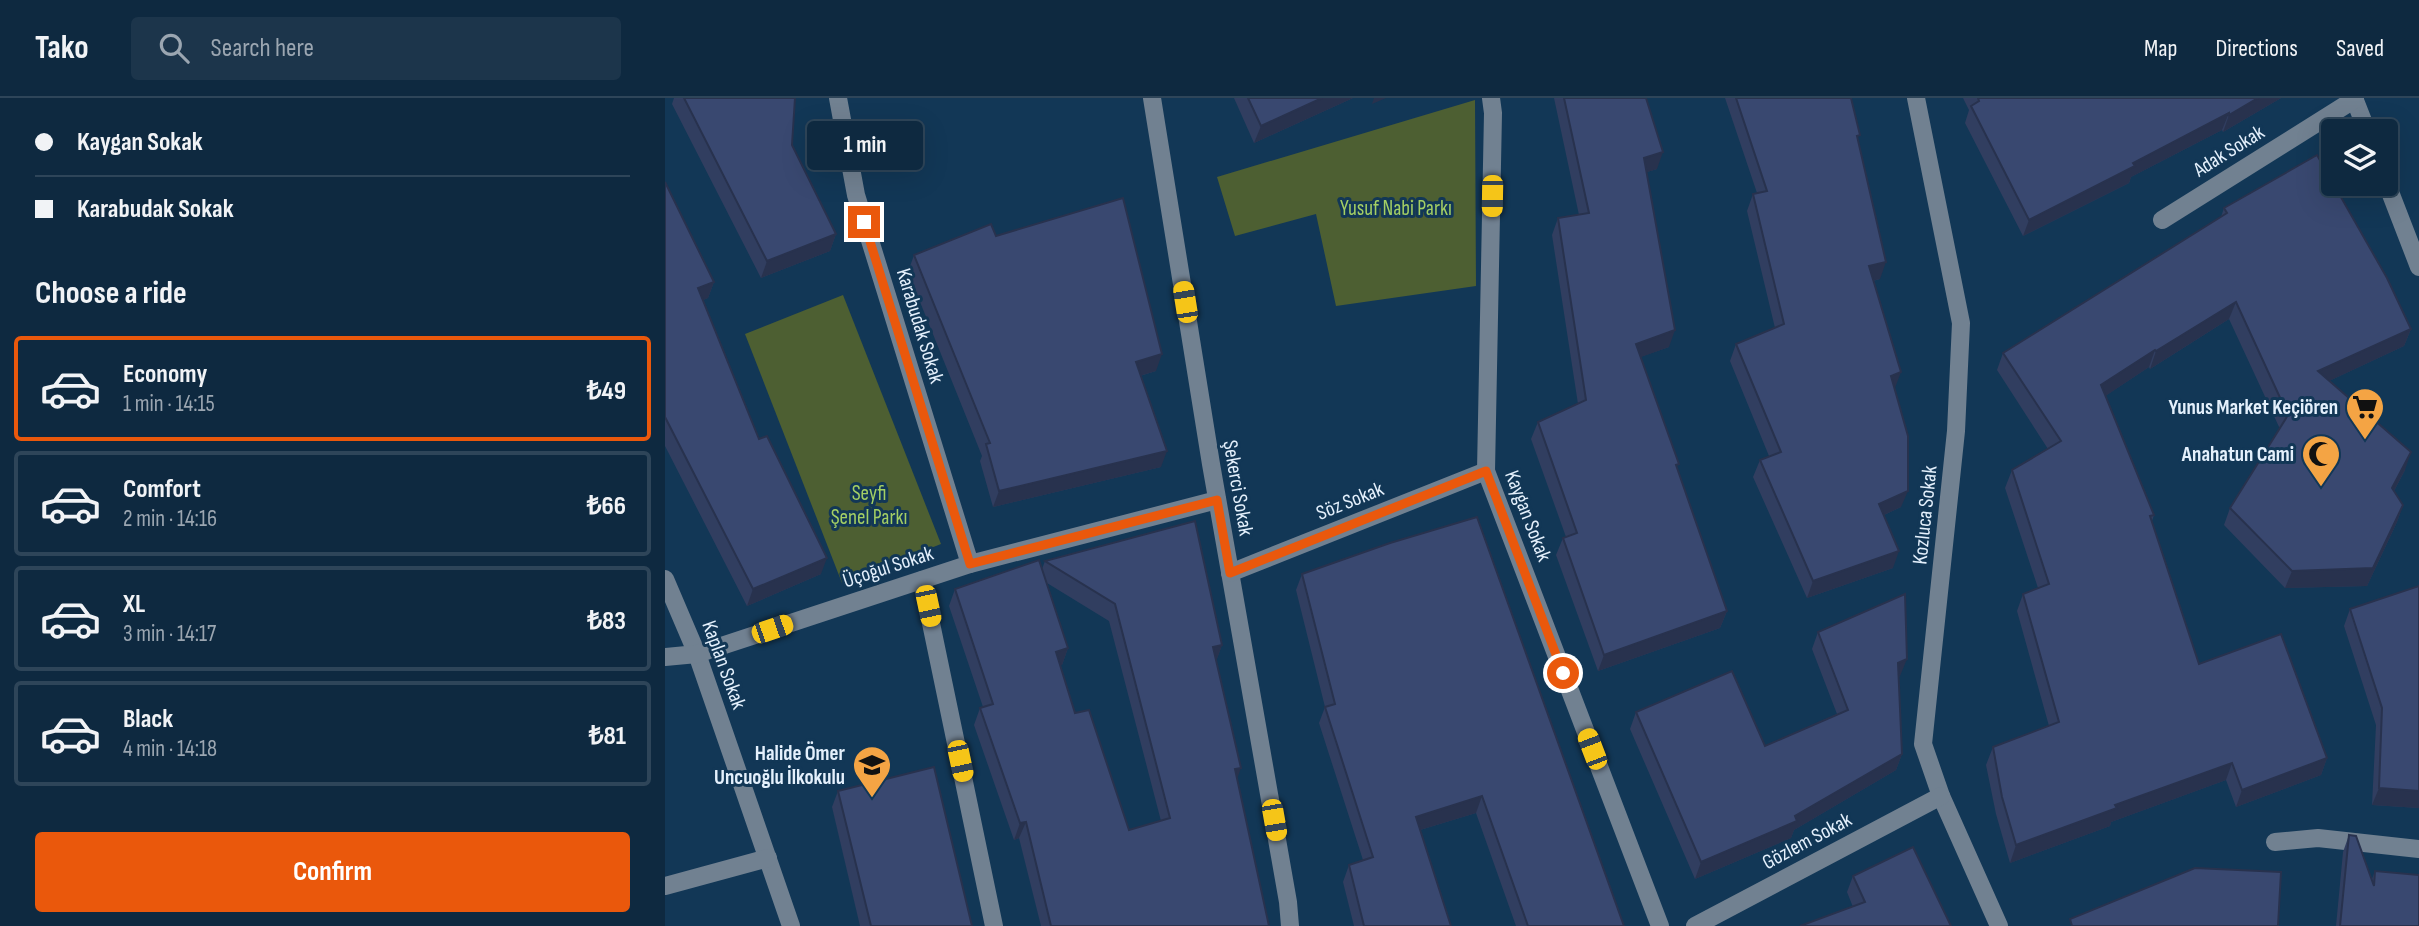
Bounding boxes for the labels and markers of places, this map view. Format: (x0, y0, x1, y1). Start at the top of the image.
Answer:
supermarket icon: Yunus Market Keçiören (2344, 386, 2386, 441)
place label: Yunus Market Keçiören (2168, 395, 2338, 420)
mosque icon: Anahatun Cami (2300, 433, 2342, 488)
place label: Anahatun Cami (2181, 442, 2294, 467)
place label: Halide Ömer Uncuoğlu İlkokulu (714, 741, 846, 790)
school or university icon: Halide Ömer Uncuoğlu İlkokulu (851, 744, 893, 799)

